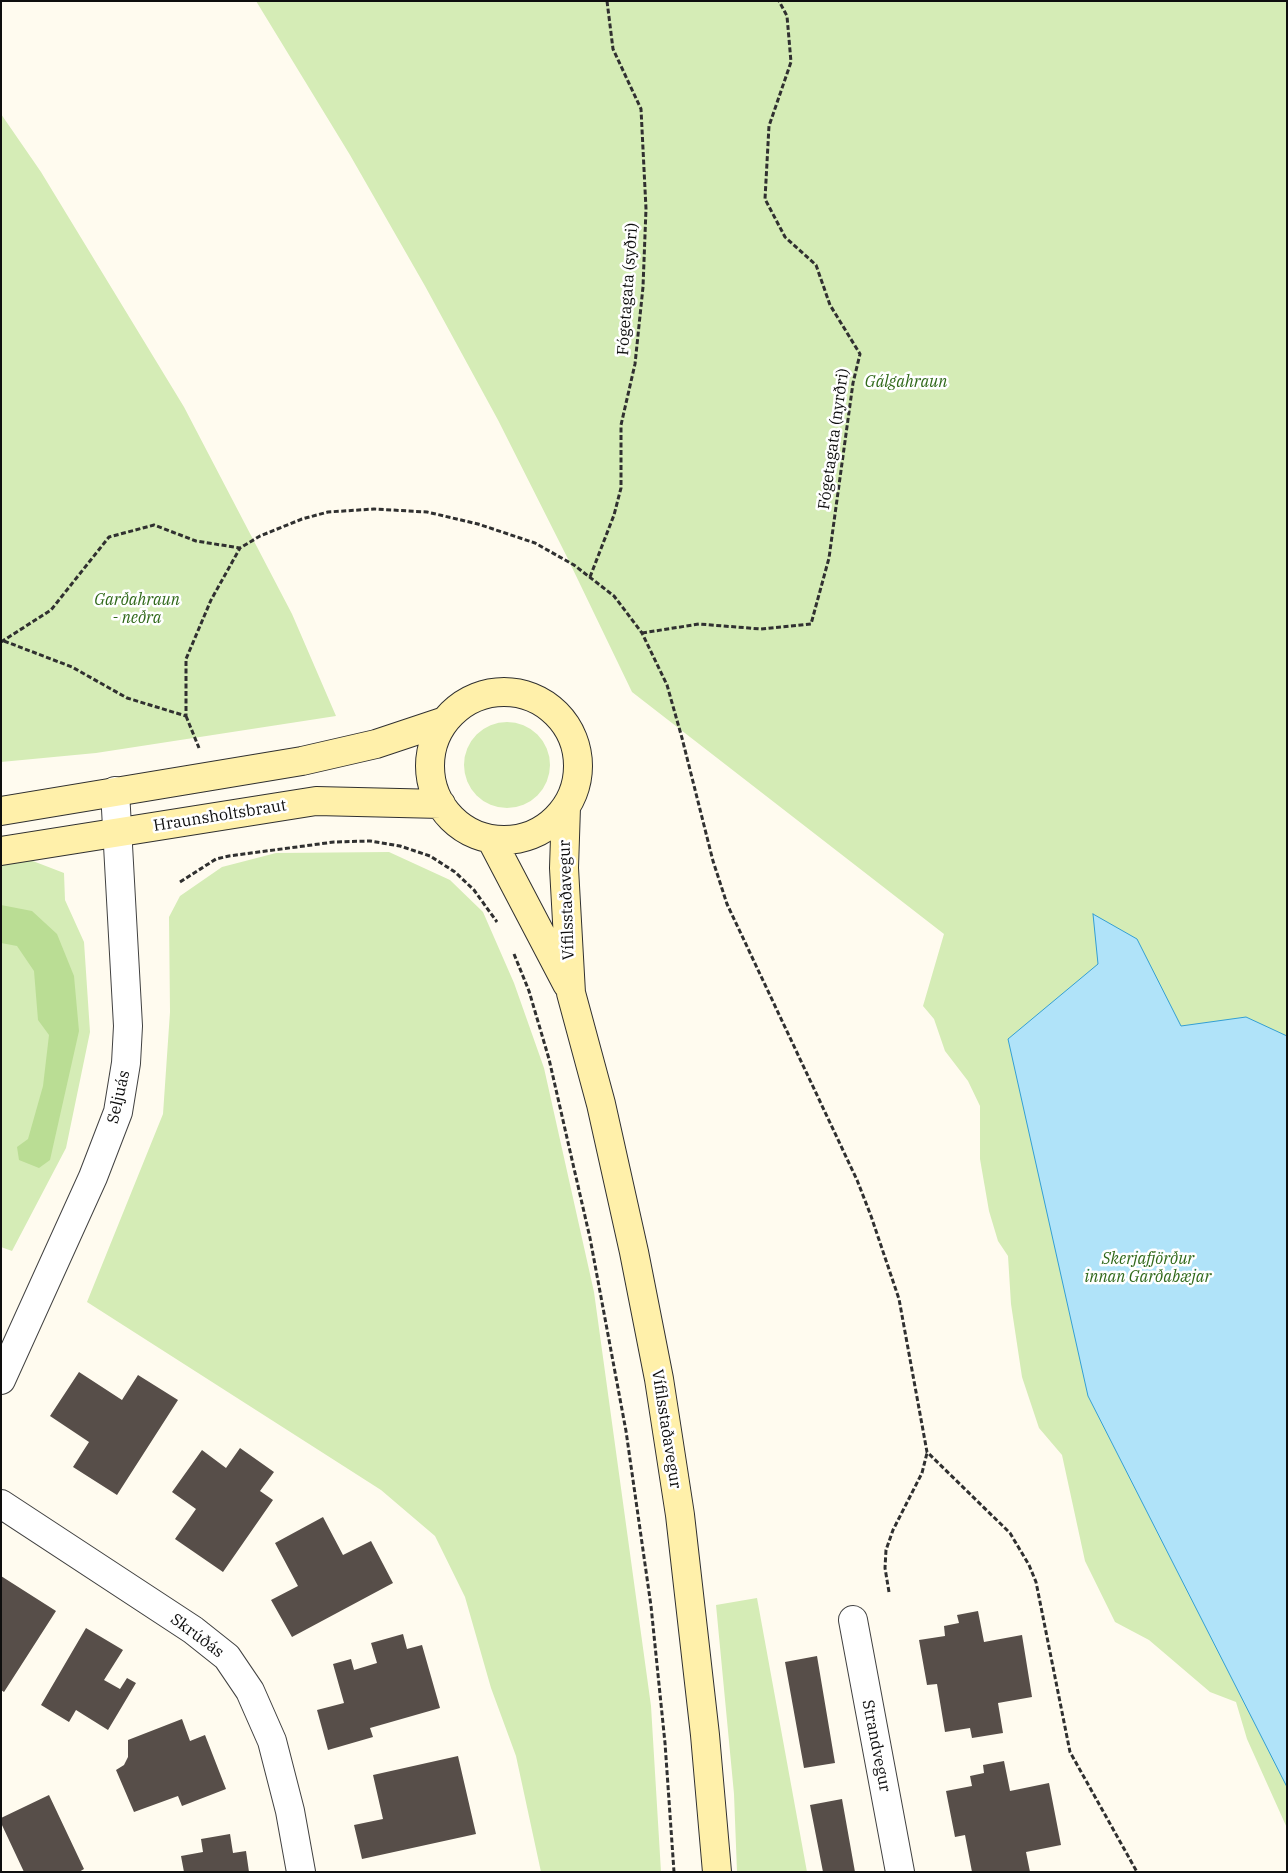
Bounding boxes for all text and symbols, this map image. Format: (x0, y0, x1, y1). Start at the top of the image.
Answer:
street label: Fógetagata (syðri) (614, 222, 642, 356)
street label: Fógetagata (nyrðri) (815, 367, 853, 511)
park label: Gálgahraun (865, 372, 947, 392)
park label: Garðahraun - neðra (94, 590, 180, 628)
street label: Hraunsholtsbraut (152, 796, 288, 836)
street label: Vífilsstaðavegur (555, 840, 579, 960)
street label: Seljuás (104, 1068, 134, 1126)
park label: Skerjafjörður innan Garðabæjar (1085, 1249, 1211, 1287)
street label: Vífilsstaðavegur (647, 1368, 685, 1490)
street label: Skrúðás (167, 1610, 227, 1662)
street label: Strandvegur (858, 1698, 894, 1794)

